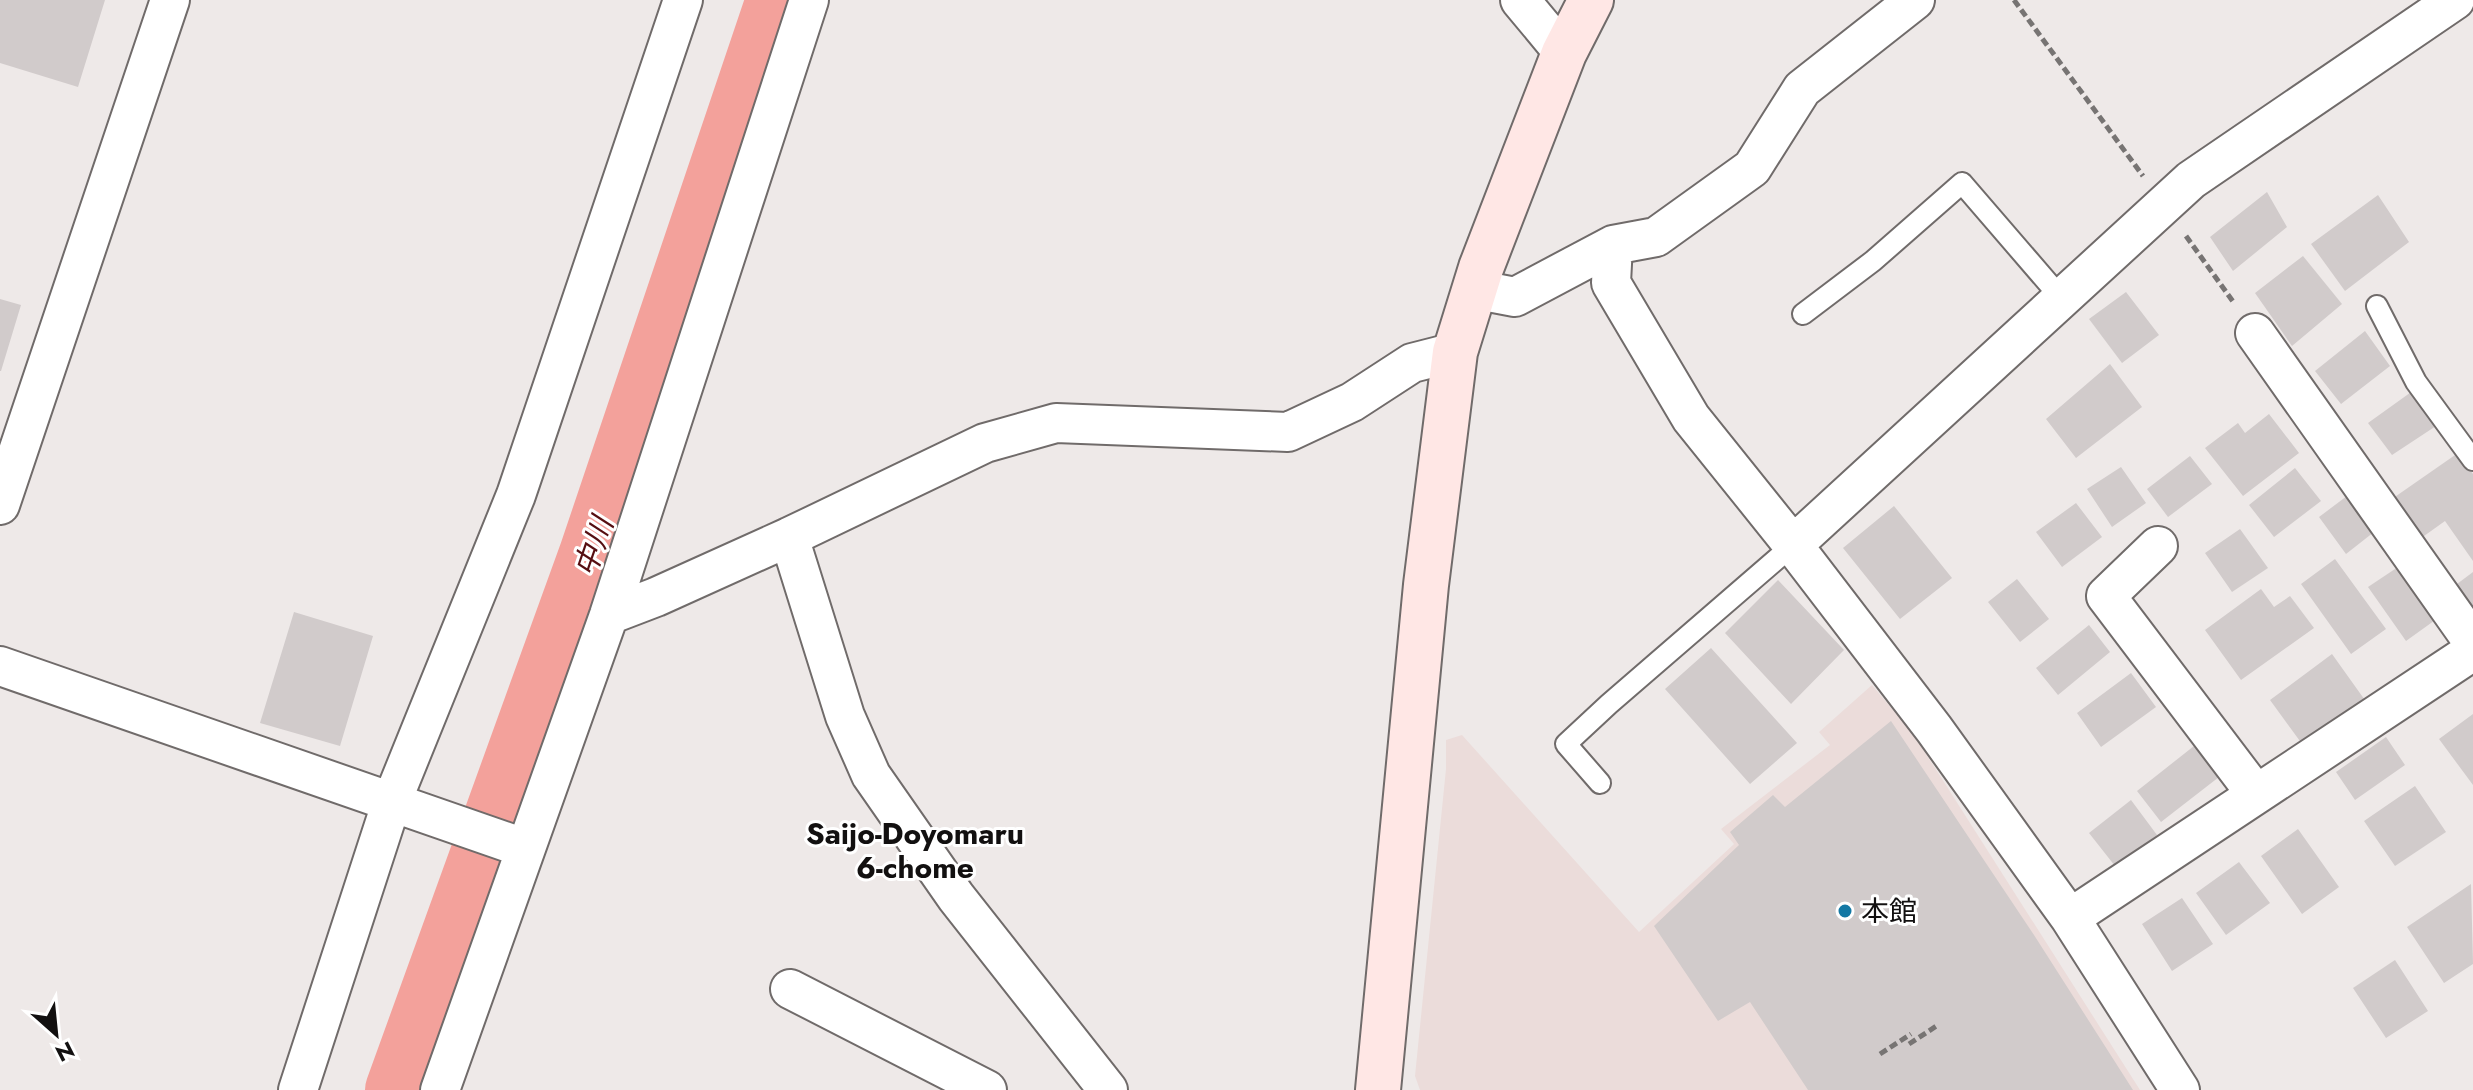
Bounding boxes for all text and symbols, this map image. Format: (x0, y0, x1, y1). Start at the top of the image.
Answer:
water label: 中川 (563, 509, 625, 582)
district label: Saijo-Doyomaru 6-chome (806, 812, 1024, 889)
place label: 本館 (1861, 891, 1917, 932)
marker: 本館 (1836, 902, 1854, 920)
north arrow (16, 994, 96, 1074)
text: N (50, 1034, 80, 1070)

